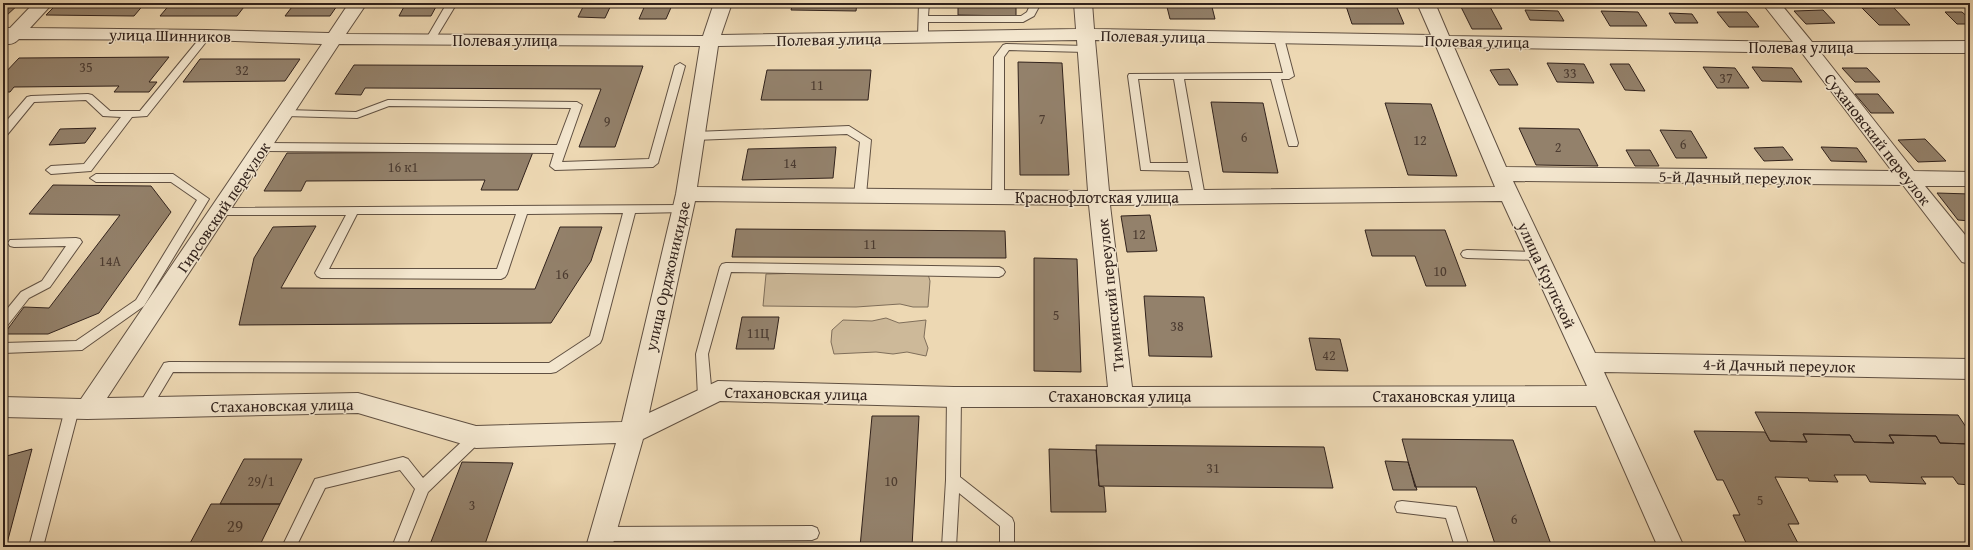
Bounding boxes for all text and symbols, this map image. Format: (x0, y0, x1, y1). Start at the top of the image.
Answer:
street label: улица Шинников (108, 22, 231, 48)
street label: Полевая улица (1100, 23, 1206, 49)
street label: Полевая улица (776, 26, 882, 52)
street label: Полевая улица (452, 28, 558, 52)
street label: Полевая улица (1424, 28, 1530, 54)
street label: Полевая улица (1748, 35, 1854, 59)
house number: 35 (79, 57, 93, 77)
house number: 32 (235, 60, 249, 80)
house number: 33 (1563, 63, 1577, 83)
house number: 37 (1719, 68, 1733, 88)
street label: Сухановский переулок (1819, 68, 1938, 211)
house number: 11 (810, 75, 824, 95)
house number: 7 (1039, 109, 1046, 129)
house number: 9 (604, 111, 611, 131)
house number: 6 (1241, 127, 1248, 147)
house number: 12 (1413, 130, 1427, 150)
house number: 6 (1680, 134, 1687, 154)
street label: Гирсовский переулок (170, 136, 276, 277)
house number: 2 (1555, 137, 1561, 157)
house number: 14 (783, 153, 797, 173)
house number: 16 к1 (388, 157, 418, 177)
street label: 5-й Дачный переулок (1659, 164, 1812, 190)
street label: Краснофлотская улица (1015, 185, 1179, 209)
street label: улица Орджоникидзе (638, 199, 696, 354)
street label: Тиминский переулок (1090, 217, 1130, 372)
street label: улица Крупской (1511, 217, 1582, 333)
house number: 12 (1132, 224, 1146, 244)
house number: 11 (863, 234, 877, 254)
house number: 14А (99, 251, 121, 271)
house number: 10 (1433, 261, 1447, 281)
house number: 16 (555, 264, 569, 284)
house number: 5 (1053, 305, 1059, 325)
house number: 38 (1170, 316, 1184, 336)
house number: 11Ц (747, 323, 769, 343)
house number: 42 (1322, 345, 1336, 365)
street label: 4-й Дачный переулок (1703, 352, 1856, 378)
street label: Стахановская улица (724, 380, 868, 406)
street label: Стахановская улица (1049, 384, 1192, 408)
street label: Стахановская улица (1373, 384, 1516, 408)
street label: Стахановская улица (210, 392, 354, 418)
house number: 31 (1206, 458, 1220, 478)
house number: 29/1 (248, 471, 274, 491)
house number: 10 (884, 471, 898, 491)
house number: 5 (1757, 490, 1763, 510)
house number: 3 (469, 495, 475, 515)
house number: 6 (1511, 509, 1518, 529)
house number: 29 (227, 513, 243, 538)

